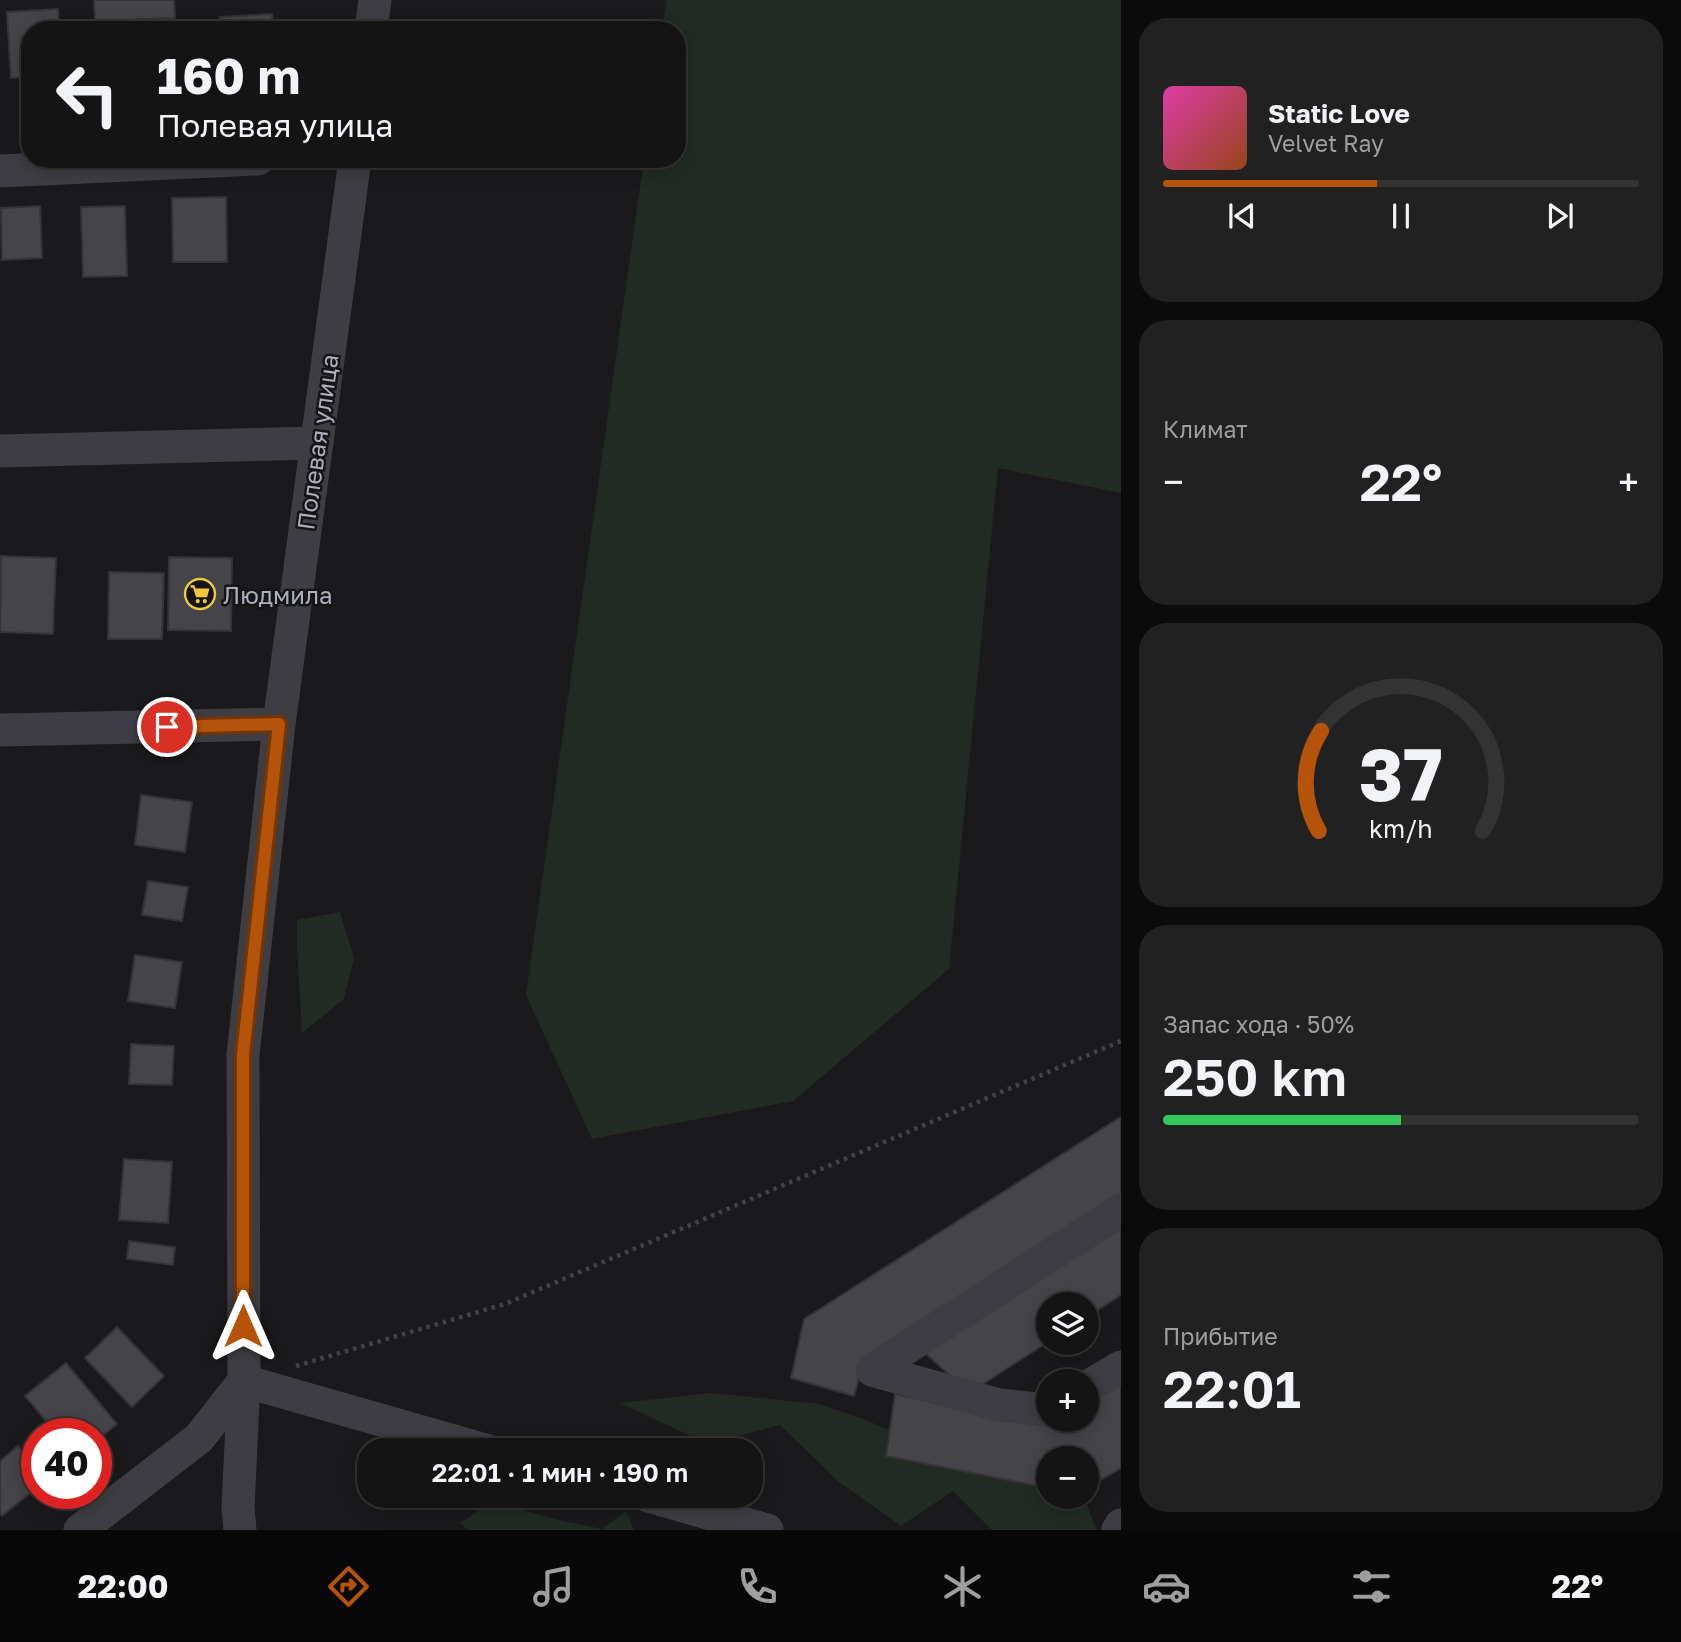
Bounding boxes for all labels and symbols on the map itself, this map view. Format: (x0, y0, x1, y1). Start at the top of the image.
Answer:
street label: Полевая улица (290, 352, 344, 532)
supermarket icon: Людмила (183, 577, 217, 611)
place label: Людмила (223, 580, 333, 609)
pin (137, 697, 197, 757)
position arrow (206, 1289, 280, 1363)
speed limit sign: 40 (21, 1418, 112, 1509)

